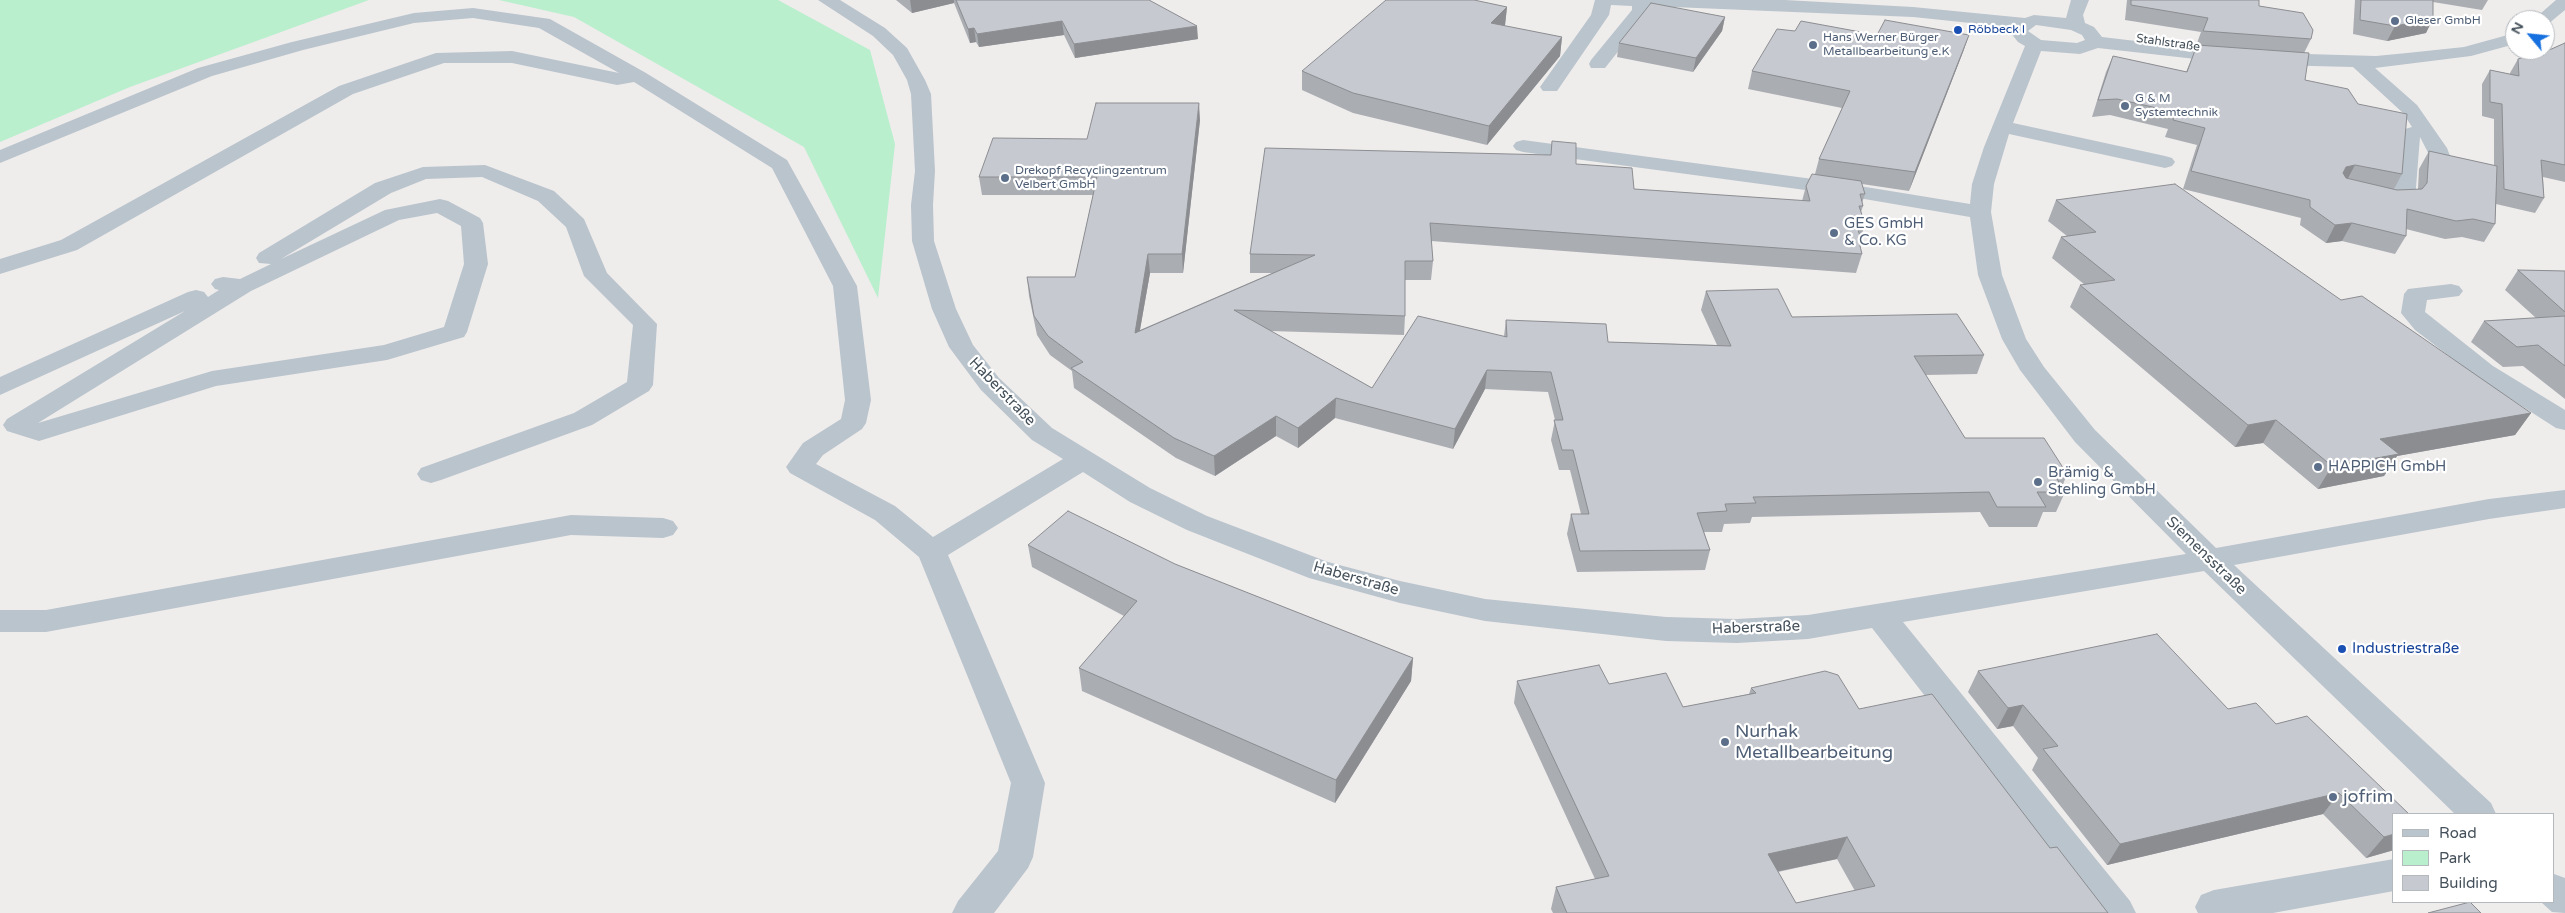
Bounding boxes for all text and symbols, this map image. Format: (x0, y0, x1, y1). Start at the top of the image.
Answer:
north arrow (2505, 10, 2555, 60)
place label: Gleser GmbH (2405, 14, 2481, 28)
marker: Gleser GmbH (2389, 15, 2401, 27)
text: N (2507, 19, 2527, 37)
place label: Röbbeck I (1968, 23, 2025, 37)
marker: Röbbeck I (1952, 24, 1964, 36)
place label: Hans Werner Bürger Metallbearbeitung e.K (1823, 31, 1949, 59)
street label: Stahlstraße (2135, 31, 2201, 55)
marker: Hans Werner Bürger Metallbearbeitung e.K (1807, 39, 1819, 51)
place label: G & M Systemtechnik (2135, 92, 2218, 120)
marker: G & M Systemtechnik (2119, 100, 2131, 112)
place label: Drekopf Recyclingzentrum Velbert GmbH (1015, 164, 1167, 192)
marker: Drekopf Recyclingzentrum Velbert GmbH (999, 172, 1011, 184)
place label: GES GmbH & Co. KG (1844, 215, 1924, 250)
marker: GES GmbH & Co. KG (1828, 227, 1840, 239)
street label: Haberstraße (965, 354, 1039, 430)
place label: HAPPICH GmbH (2328, 458, 2446, 476)
marker: HAPPICH GmbH (2312, 461, 2324, 473)
place label: Brämig & Stehling GmbH (2048, 464, 2156, 499)
marker: Brämig & Stehling GmbH (2032, 476, 2044, 488)
street label: Siemensstraße (2162, 513, 2250, 599)
street label: Haberstraße (1311, 558, 1401, 600)
street label: Haberstraße (1712, 617, 1800, 639)
place label: Industriestraße (2352, 640, 2459, 658)
marker: Industriestraße (2336, 643, 2348, 655)
place label: Nurhak Metallbearbeitung (1735, 721, 1893, 764)
marker: Nurhak Metallbearbeitung (1719, 736, 1731, 748)
place label: jofrim (2343, 786, 2393, 808)
marker: jofrim (2327, 791, 2339, 803)
legend (2392, 813, 2555, 903)
text: Road (2439, 824, 2477, 842)
text: Park (2439, 849, 2471, 867)
text: Building (2439, 874, 2498, 892)

